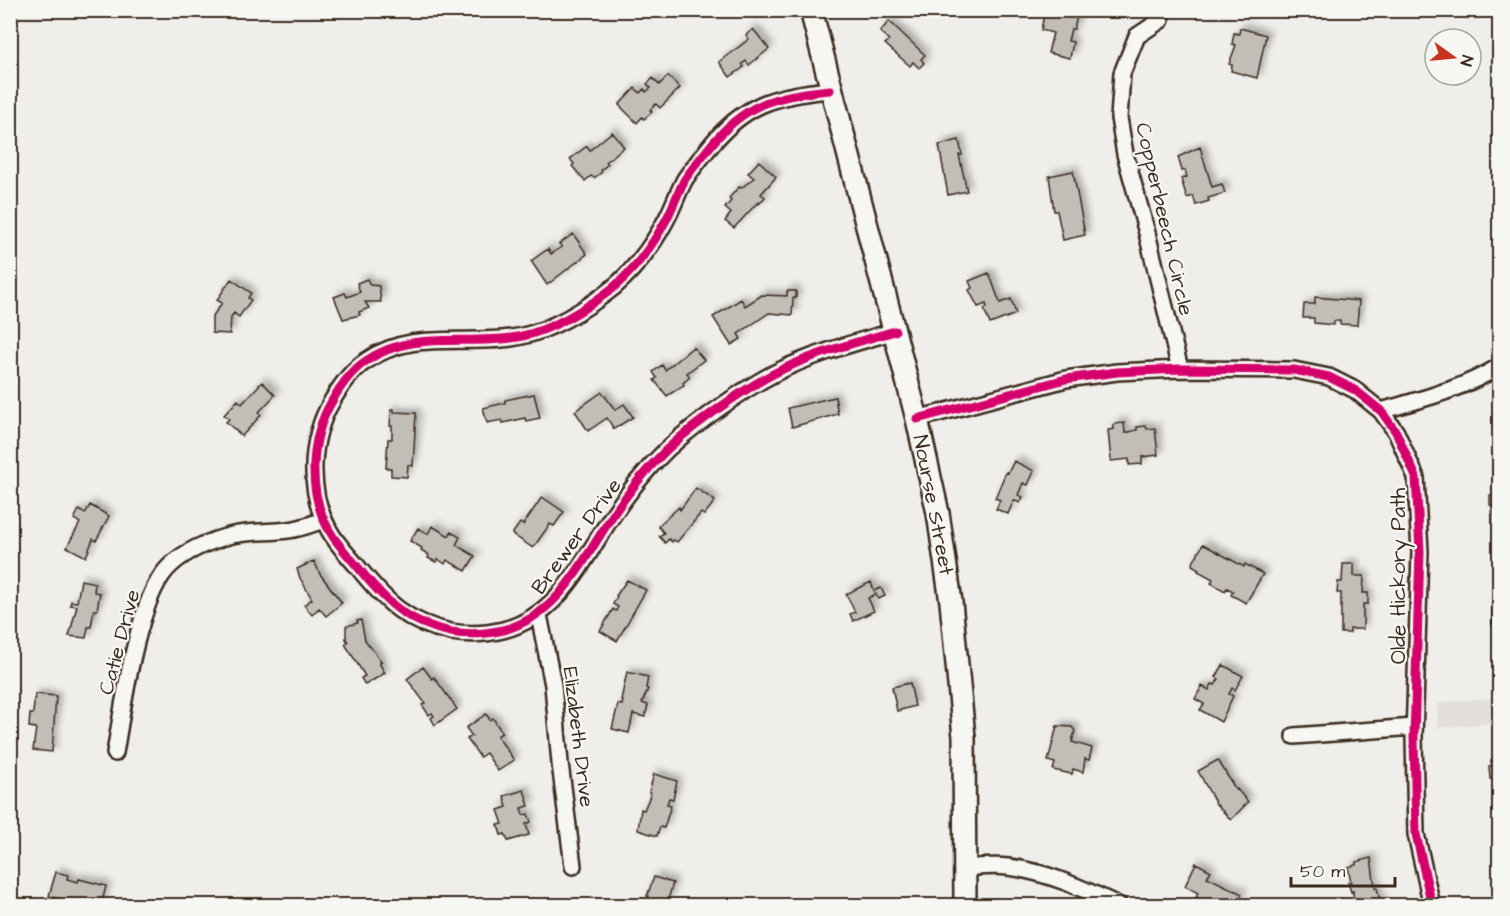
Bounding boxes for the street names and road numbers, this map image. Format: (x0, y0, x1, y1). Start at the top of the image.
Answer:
street label: Copperbeech Circle (1127, 120, 1201, 319)
street label: Nourse Street (906, 432, 961, 578)
street label: Brewer Drive (524, 472, 628, 600)
street label: Olde Hickory Path (1384, 487, 1415, 664)
street label: Catie Drive (92, 586, 147, 698)
street label: Elizabeth Drive (556, 665, 601, 809)

